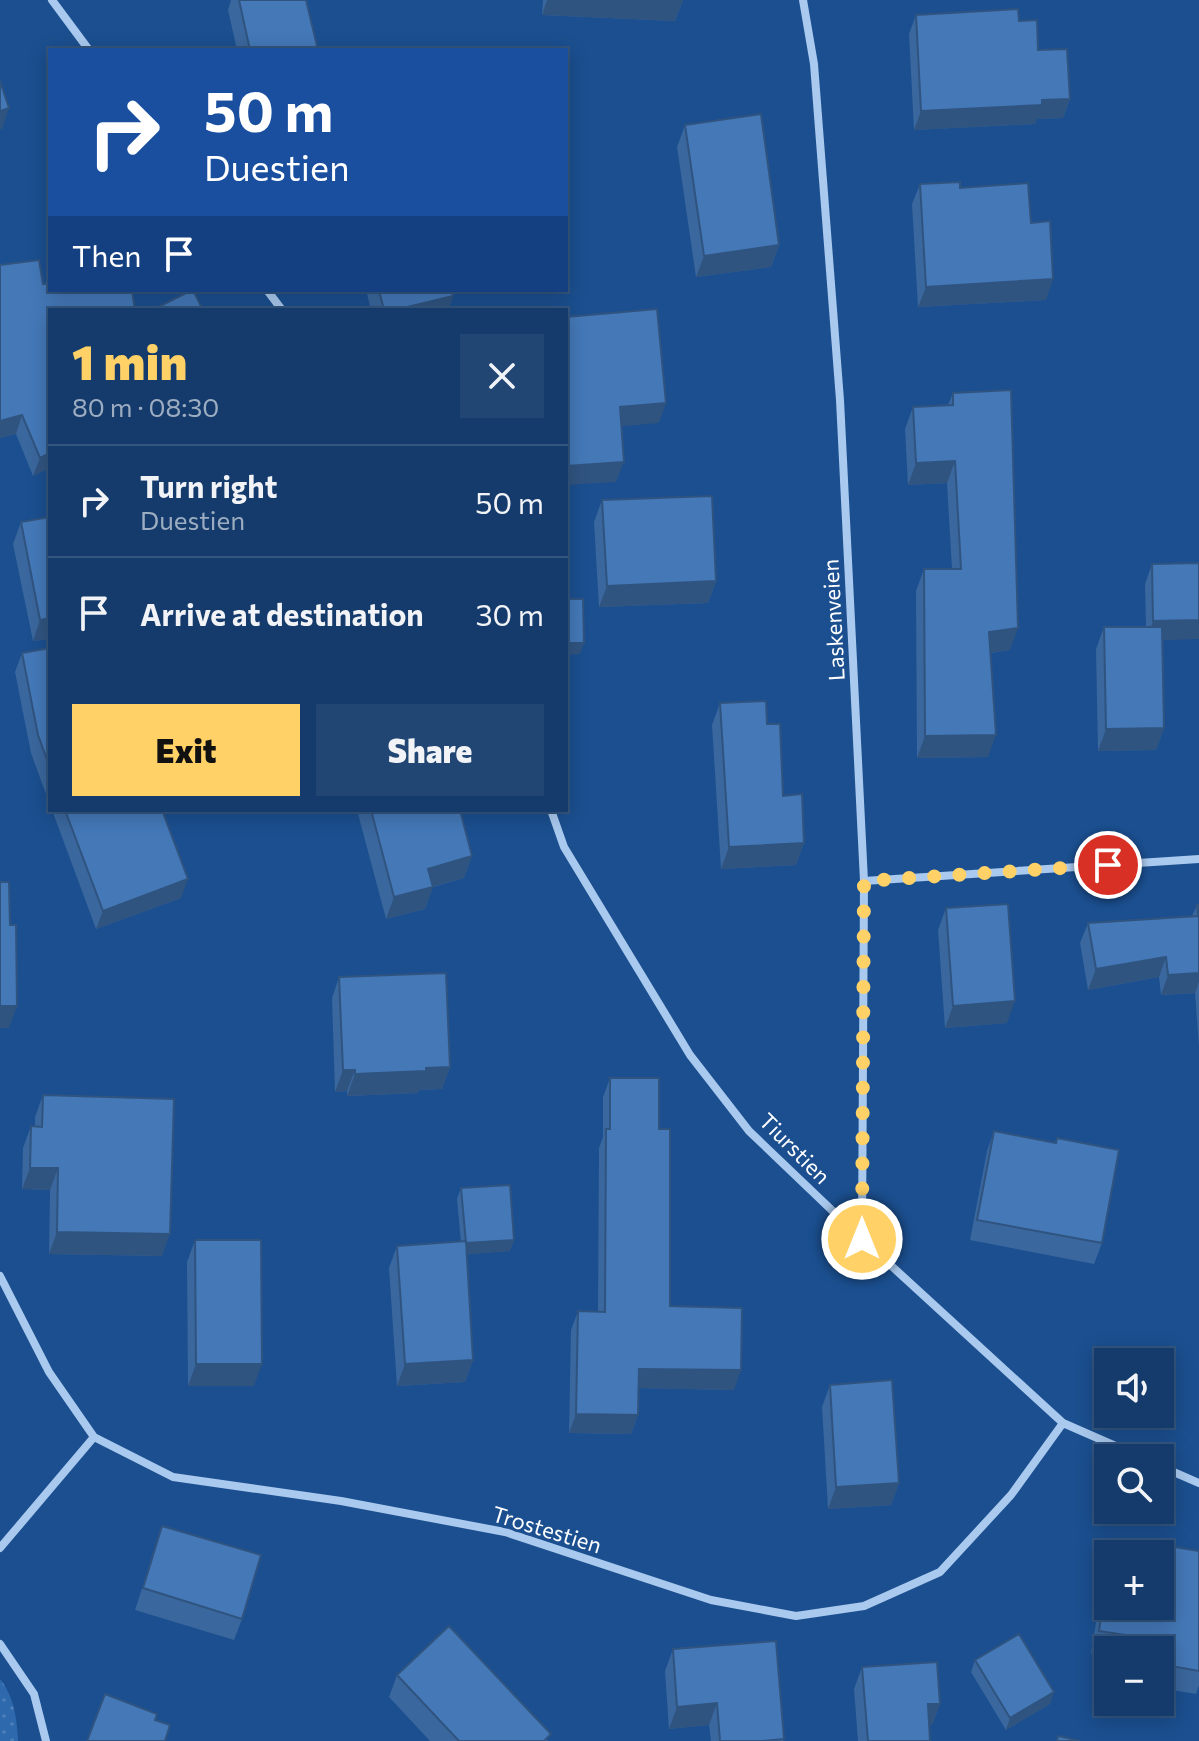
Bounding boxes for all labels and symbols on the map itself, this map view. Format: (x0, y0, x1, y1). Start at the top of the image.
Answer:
street label: Laskenveien (816, 558, 850, 682)
pin (1074, 831, 1142, 899)
street label: Tiurstien (754, 1107, 836, 1189)
position arrow (820, 1197, 904, 1281)
street label: Trostestien (489, 1500, 605, 1558)

